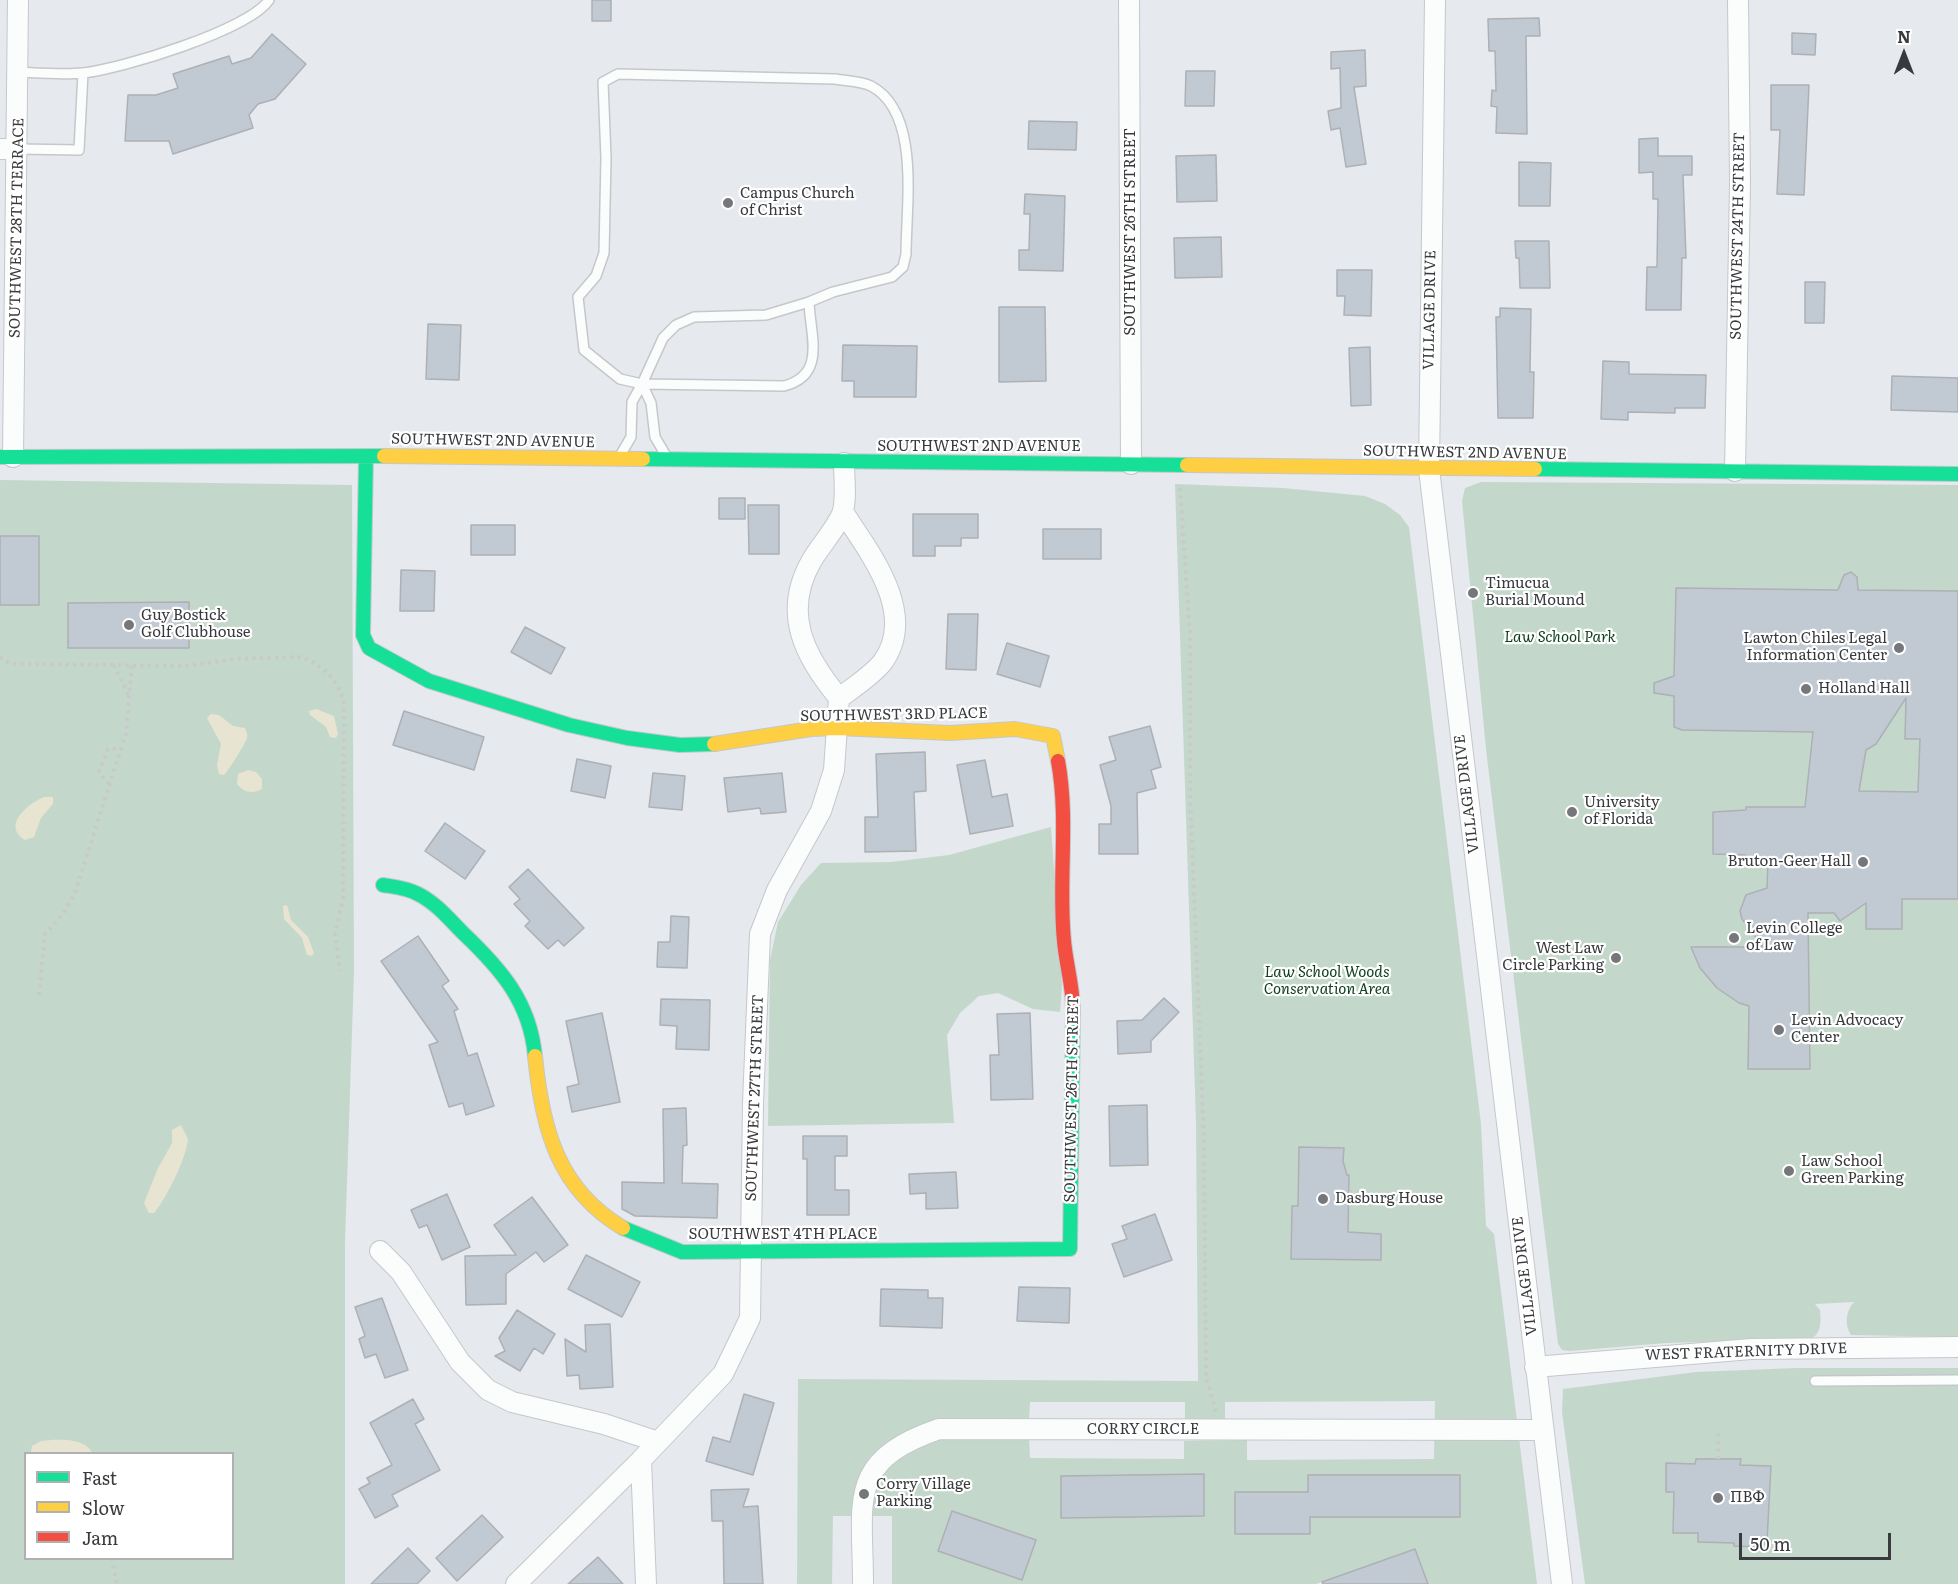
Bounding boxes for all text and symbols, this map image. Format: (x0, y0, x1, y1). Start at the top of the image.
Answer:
north arrow (1874, 24, 1934, 84)
text: N (1897, 24, 1911, 48)
street label: SOUTHWEST 28TH TERRACE (6, 118, 28, 338)
street label: SOUTHWEST 26TH STREET (1122, 128, 1140, 336)
street label: SOUTHWEST 24TH STREET (1727, 132, 1749, 340)
place label: Campus Church of Christ (740, 185, 855, 220)
marker: Campus Church of Christ (721, 196, 735, 210)
street label: VILLAGE DRIVE (1420, 250, 1440, 370)
street label: SOUTHWEST 2ND AVENUE (391, 430, 595, 452)
street label: SOUTHWEST 2ND AVENUE (877, 438, 1081, 456)
street label: SOUTHWEST 2ND AVENUE (1363, 442, 1567, 464)
place label: Timucua Burial Mound (1485, 575, 1585, 610)
marker: Timucua Burial Mound (1466, 586, 1480, 600)
place label: Guy Bostick Golf Clubhouse (141, 607, 251, 642)
marker: Guy Bostick Golf Clubhouse (122, 618, 136, 632)
park label: Law School Park (1504, 629, 1616, 647)
place label: Lawton Chiles Legal Information Center (1743, 630, 1887, 665)
marker: Lawton Chiles Legal Information Center (1892, 641, 1906, 655)
place label: Holland Hall (1818, 680, 1910, 698)
marker: Holland Hall (1799, 682, 1813, 696)
street label: SOUTHWEST 3RD PLACE (800, 704, 988, 726)
street label: VILLAGE DRIVE (1451, 733, 1483, 855)
place label: University of Florida (1584, 794, 1660, 829)
marker: University of Florida (1565, 805, 1579, 819)
place label: Bruton-Geer Hall (1728, 853, 1851, 871)
marker: Bruton-Geer Hall (1856, 855, 1870, 869)
place label: Levin College of Law (1746, 920, 1843, 955)
marker: Levin College of Law (1727, 931, 1741, 945)
place label: West Law Circle Parking (1502, 940, 1604, 975)
marker: West Law Circle Parking (1609, 951, 1623, 965)
park label: Law School Woods Conservation Area (1264, 964, 1390, 999)
street label: SOUTHWEST 27TH STREET (742, 994, 768, 1202)
street label: SOUTHWEST 26TH STREET (1061, 995, 1083, 1203)
place label: Levin Advocacy Center (1791, 1012, 1903, 1047)
marker: Levin Advocacy Center (1772, 1023, 1786, 1037)
place label: Law School Green Parking (1801, 1153, 1904, 1188)
marker: Law School Green Parking (1782, 1164, 1796, 1178)
place label: Dasburg House (1335, 1190, 1443, 1208)
marker: Dasburg House (1316, 1192, 1330, 1206)
street label: VILLAGE DRIVE (1509, 1215, 1541, 1337)
street label: SOUTHWEST 4TH PLACE (688, 1226, 878, 1244)
street label: WEST FRATERNITY DRIVE (1645, 1339, 1847, 1365)
street label: CORRY CIRCLE (1087, 1421, 1199, 1439)
legend (24, 1452, 234, 1560)
text: Fast (82, 1464, 117, 1491)
place label: Corry Village Parking (876, 1476, 971, 1511)
marker: Corry Village Parking (857, 1487, 871, 1501)
place label: ΠΒΦ (1730, 1489, 1765, 1507)
marker: ΠΒΦ (1711, 1491, 1725, 1505)
text: Slow (82, 1494, 124, 1521)
scale bar (1742, 1521, 1894, 1559)
text: Jam (82, 1524, 118, 1551)
text: 50 m (1750, 1530, 1791, 1557)

